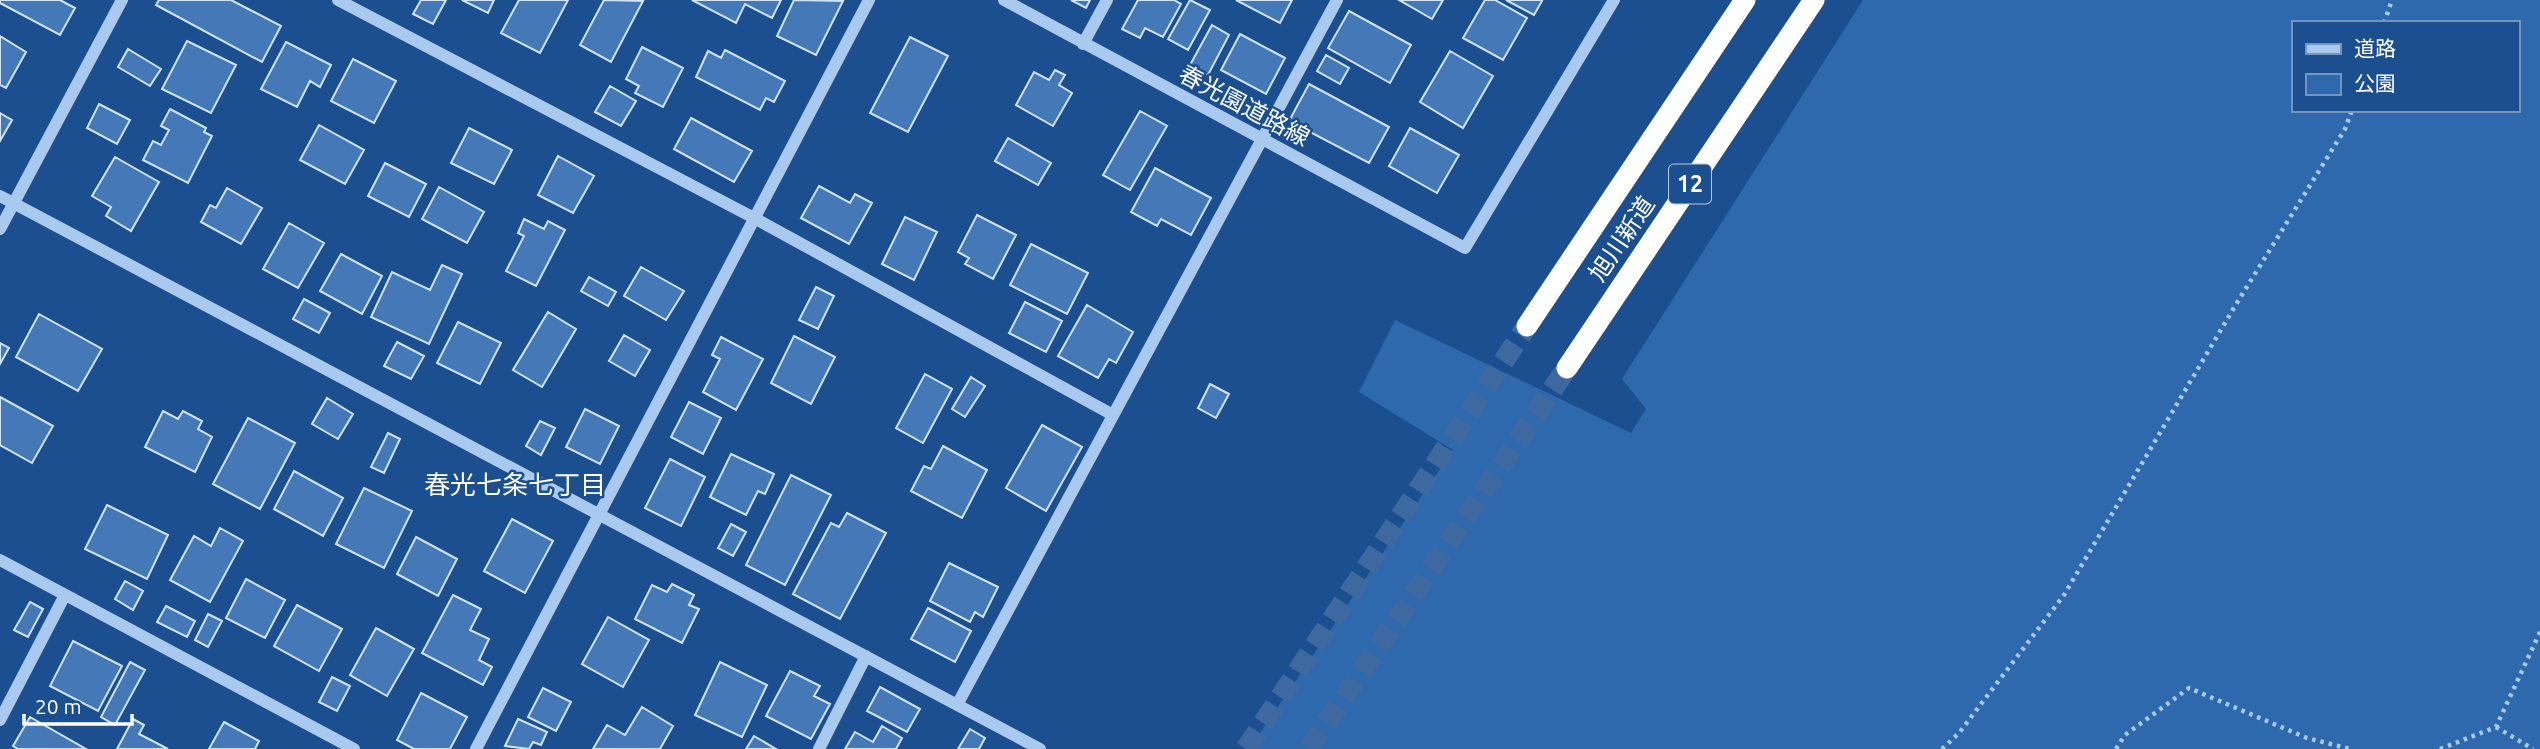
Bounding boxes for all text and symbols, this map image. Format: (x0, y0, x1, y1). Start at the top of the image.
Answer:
legend (2292, 21, 2519, 112)
text: 道路 (2354, 36, 2396, 60)
street label: 春光園道路線 (1174, 60, 1314, 151)
text: 公園 (2354, 71, 2396, 95)
road number: 12 (1669, 164, 1711, 204)
street label: 旭川新道 (1584, 191, 1660, 286)
district label: 春光七条七丁目 (424, 470, 606, 499)
scale bar (24, 682, 133, 726)
text: 20 m (35, 694, 82, 718)

